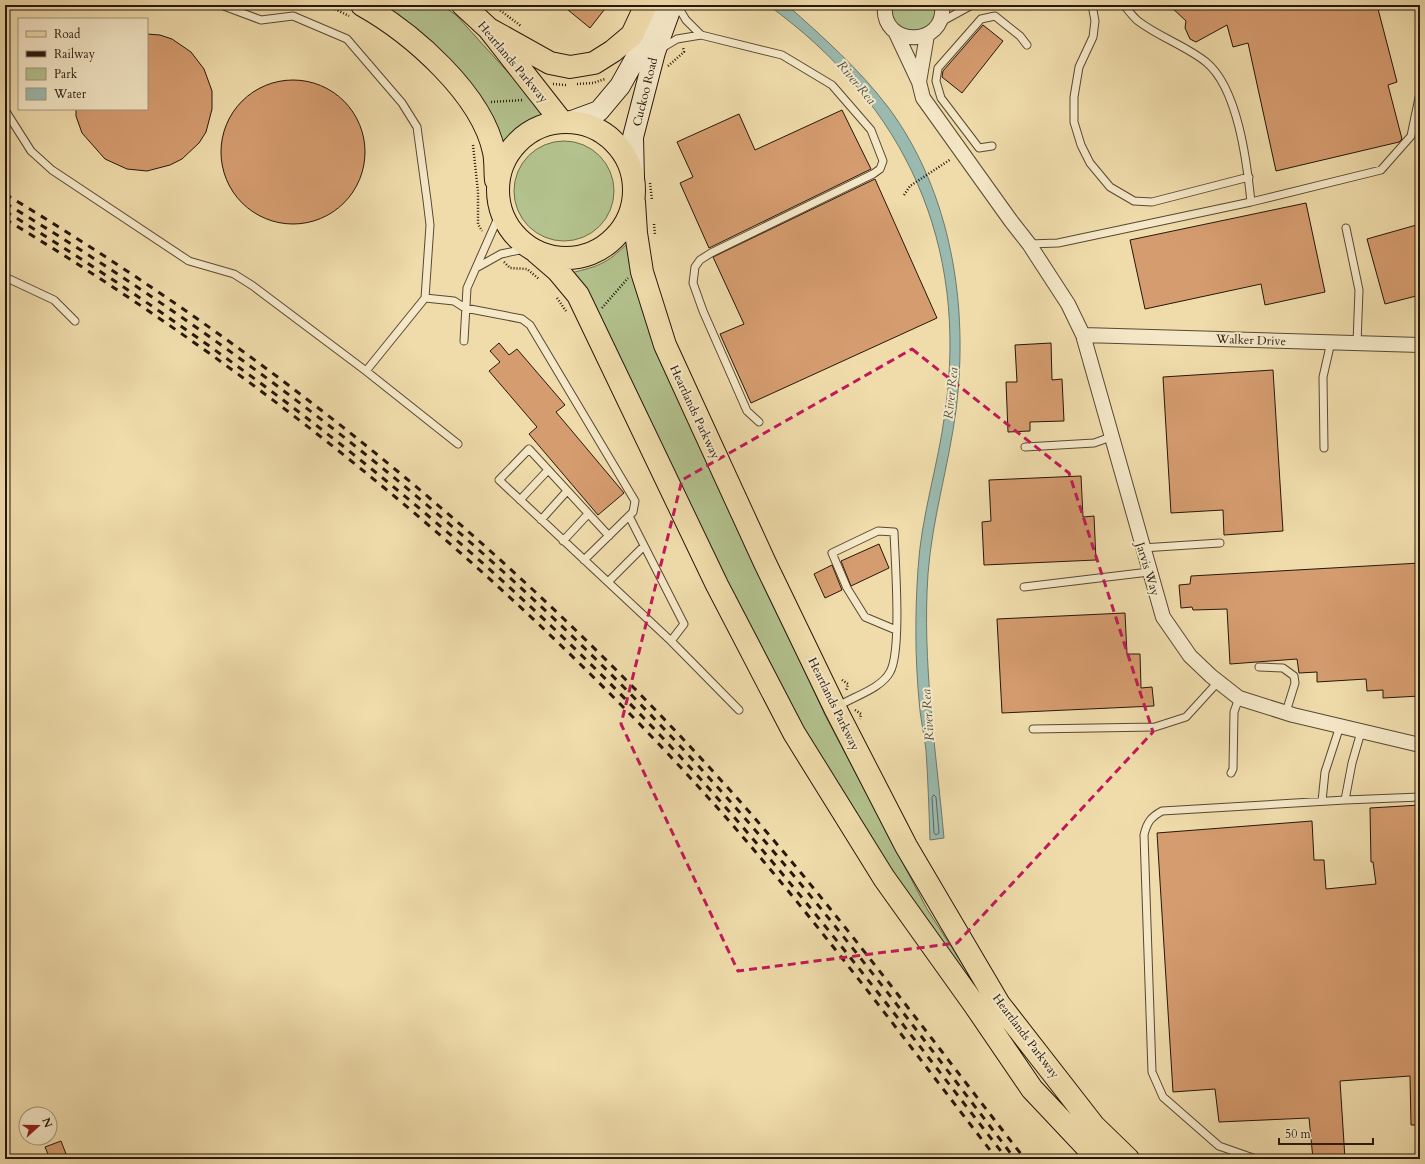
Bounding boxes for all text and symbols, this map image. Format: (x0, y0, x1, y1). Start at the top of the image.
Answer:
legend (18, 18, 148, 110)
street label: Heartlands Parkway (474, 18, 552, 107)
text: Road (54, 26, 81, 42)
text: Railway (54, 46, 96, 62)
street label: Cuckoo Road (629, 55, 661, 128)
water label: River Rea (833, 57, 880, 109)
text: Park (54, 66, 78, 82)
text: Water (53, 86, 87, 102)
street label: Walker Drive (1215, 331, 1286, 349)
street label: Heartlands Parkway (666, 363, 724, 462)
water label: River Rea (939, 366, 963, 420)
street label: Jarvis Way (1132, 538, 1164, 598)
street label: Heartlands Parkway (805, 655, 864, 754)
water label: River Rea (917, 688, 939, 742)
street label: Heartlands Parkway (989, 991, 1063, 1082)
north arrow (18, 1106, 58, 1146)
text: N (38, 1115, 56, 1130)
scale bar (1279, 1120, 1373, 1146)
text: 50 m (1285, 1126, 1312, 1142)

